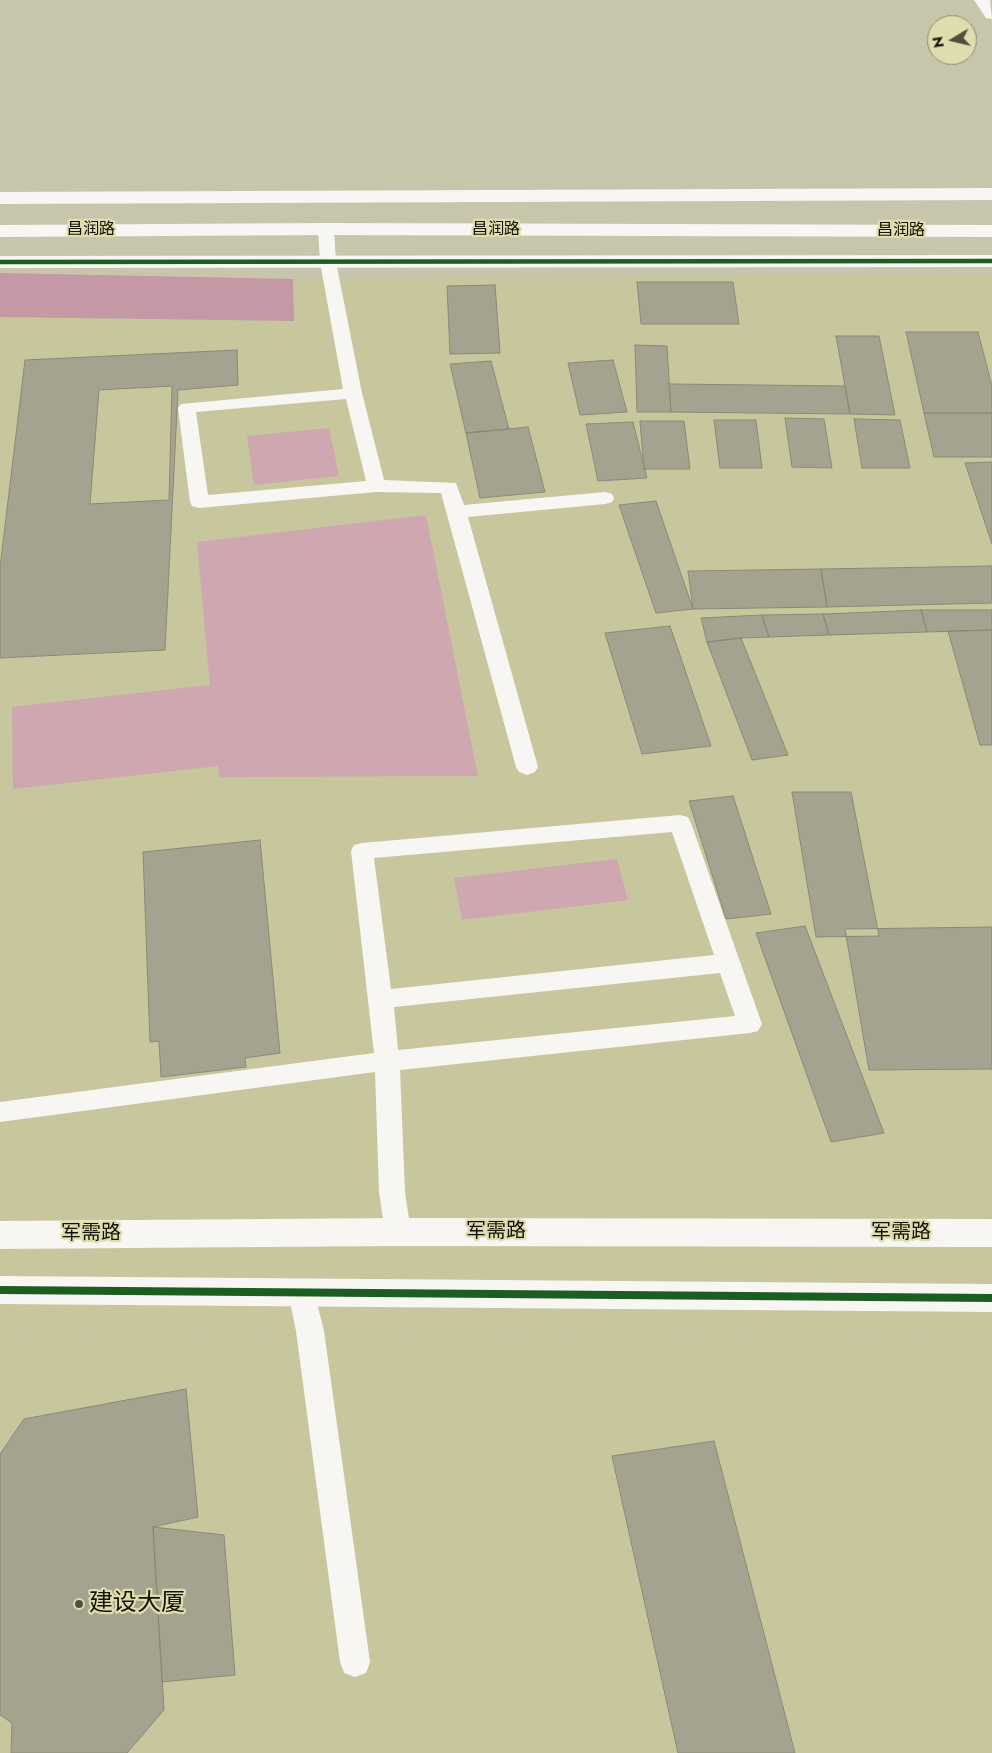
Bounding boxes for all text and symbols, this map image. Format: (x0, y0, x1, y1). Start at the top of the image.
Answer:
north arrow (927, 15, 977, 65)
text: N (927, 35, 949, 49)
street label: 昌润路 (67, 220, 115, 240)
street label: 昌润路 (472, 220, 520, 240)
street label: 昌润路 (877, 221, 925, 241)
street label: 军需路 (466, 1220, 526, 1244)
street label: 军需路 (871, 1221, 931, 1245)
street label: 军需路 (61, 1222, 121, 1246)
place label: 建设大厦 (89, 1590, 185, 1618)
marker: 建设大厦 (73, 1598, 85, 1610)

